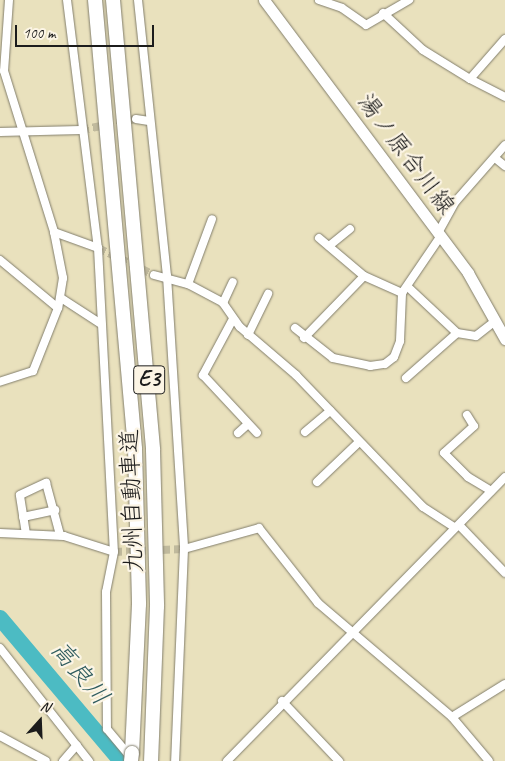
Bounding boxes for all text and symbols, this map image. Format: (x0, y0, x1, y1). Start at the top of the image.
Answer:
scale bar (18, 15, 156, 47)
text: 100 m (23, 24, 55, 43)
street label: 湯ノ原合川線 (351, 88, 461, 220)
road number: E3 (133, 360, 165, 400)
street label: 九州自動車道 (115, 429, 149, 573)
water label: 高良川 (44, 635, 116, 711)
north arrow (15, 696, 65, 746)
text: N (38, 697, 52, 716)

